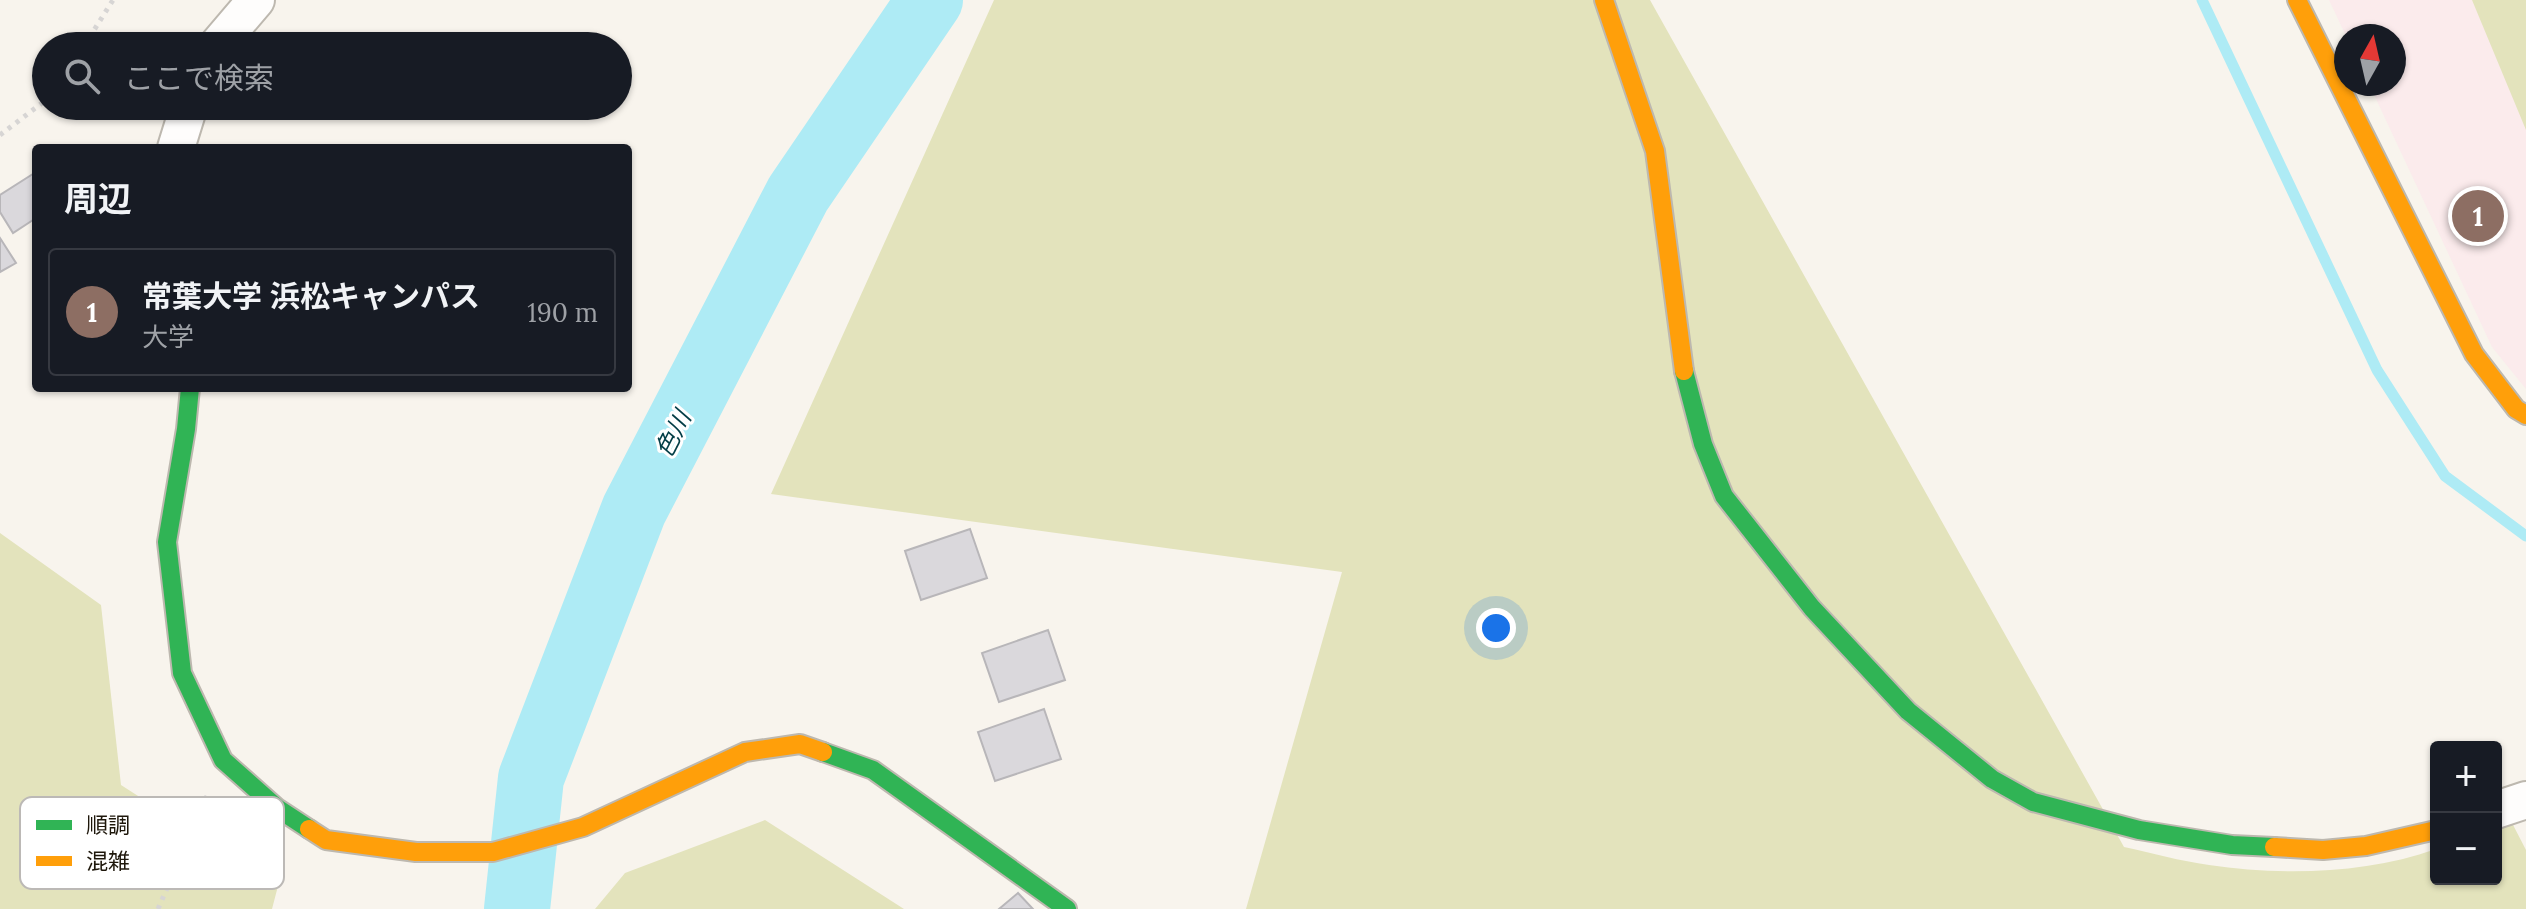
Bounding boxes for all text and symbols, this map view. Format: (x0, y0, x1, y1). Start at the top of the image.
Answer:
north arrow (2334, 24, 2406, 96)
search box (32, 32, 632, 120)
icon: search (60, 54, 104, 98)
text: ここで検索 (124, 59, 274, 97)
text: 周辺 (64, 177, 132, 220)
pin: 1 (2452, 186, 2504, 246)
text: 常葉大学 浜松キャンパス (142, 277, 480, 315)
text: 1 (87, 296, 97, 329)
text: 190 m (527, 296, 598, 329)
text: 大学 (142, 320, 194, 353)
water label: 色川 (648, 403, 699, 462)
your location (1476, 608, 1516, 648)
map controls (2430, 741, 2502, 885)
button: + (2430, 741, 2502, 813)
legend (20, 797, 284, 889)
text: 順調 (86, 811, 130, 839)
button: − (2430, 813, 2502, 885)
text: 混雑 (86, 847, 130, 875)

